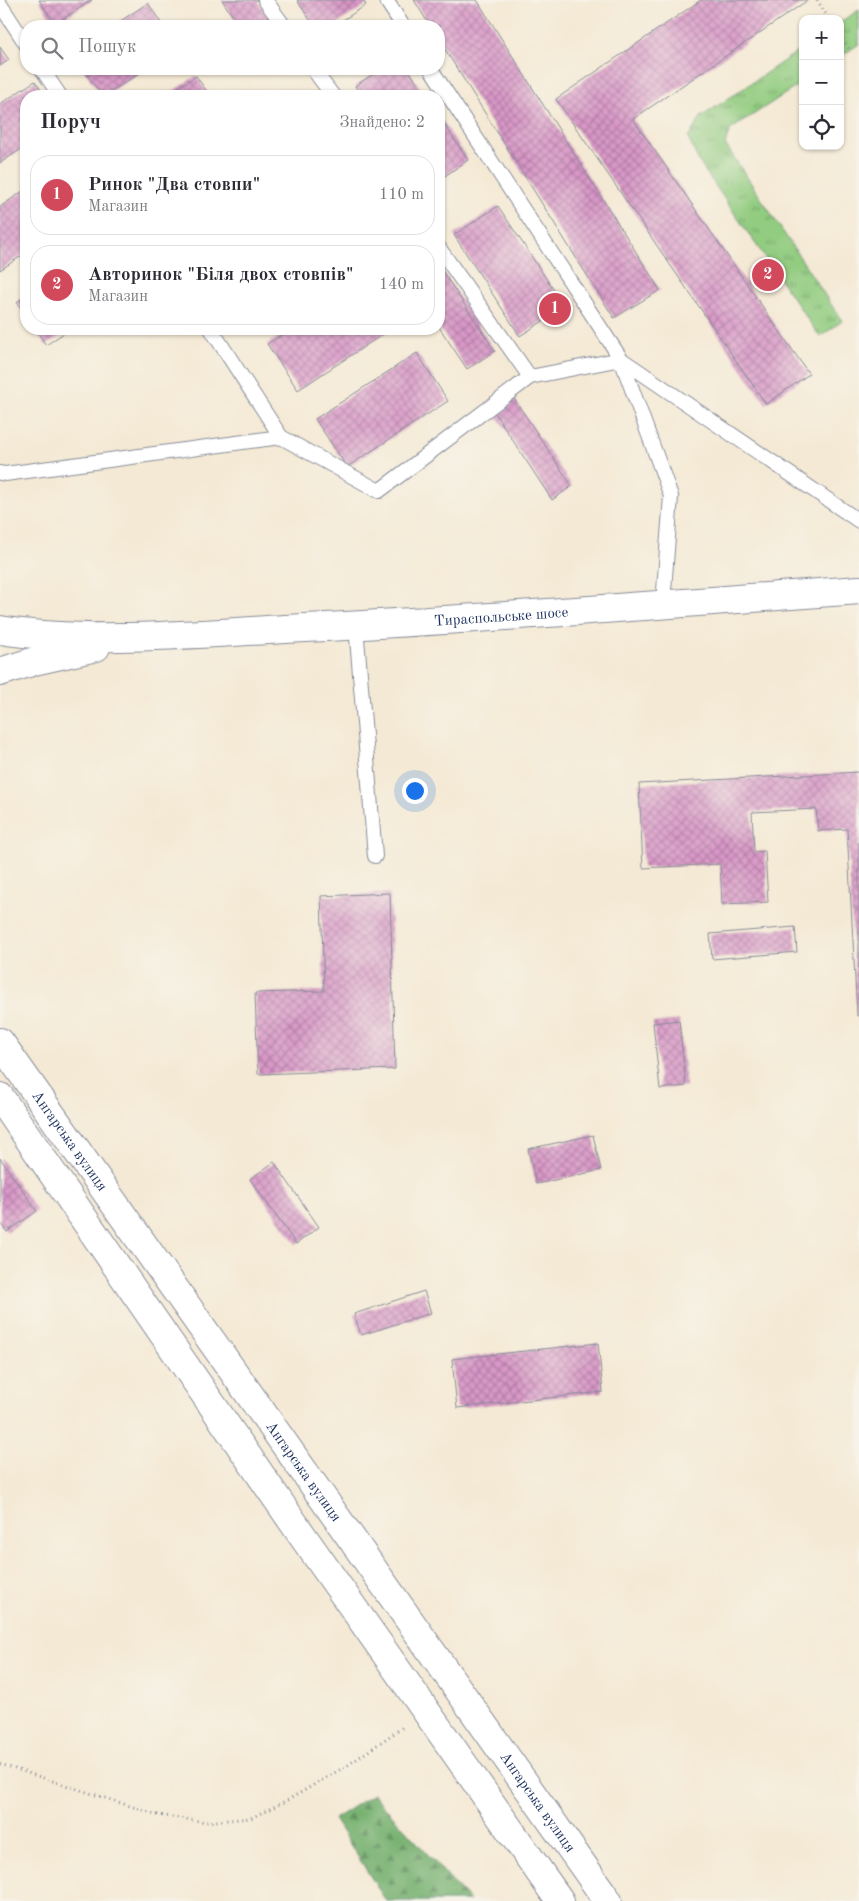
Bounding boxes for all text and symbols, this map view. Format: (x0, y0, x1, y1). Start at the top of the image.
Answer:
map controls (799, 15, 844, 150)
button: + (799, 15, 844, 60)
search box (20, 20, 445, 75)
icon: search (38, 34, 66, 62)
text: Пошук (78, 38, 136, 57)
button: − (799, 60, 844, 105)
button: locate (799, 105, 844, 150)
text: Поруч (40, 112, 101, 133)
text: Знайдено: 2 (340, 115, 425, 131)
text: Ринок "Два стовпи" (88, 176, 260, 195)
text: 1 (52, 187, 62, 203)
text: 110 m (379, 187, 424, 203)
text: Магазин (88, 199, 148, 215)
pin: 2 (752, 256, 784, 294)
text: Авторинок "Біля двох стовпів" (88, 266, 353, 285)
text: 2 (52, 277, 62, 293)
text: 140 m (379, 277, 424, 293)
text: Магазин (88, 289, 148, 305)
pin: 1 (539, 290, 571, 328)
street label: Тираспольське шосе (434, 606, 569, 630)
your location (402, 778, 428, 804)
street label: Ангарська вулиця (28, 1089, 109, 1195)
street label: Ангарська вулиця (262, 1419, 343, 1525)
street label: Ангарська вулиця (496, 1750, 577, 1856)

